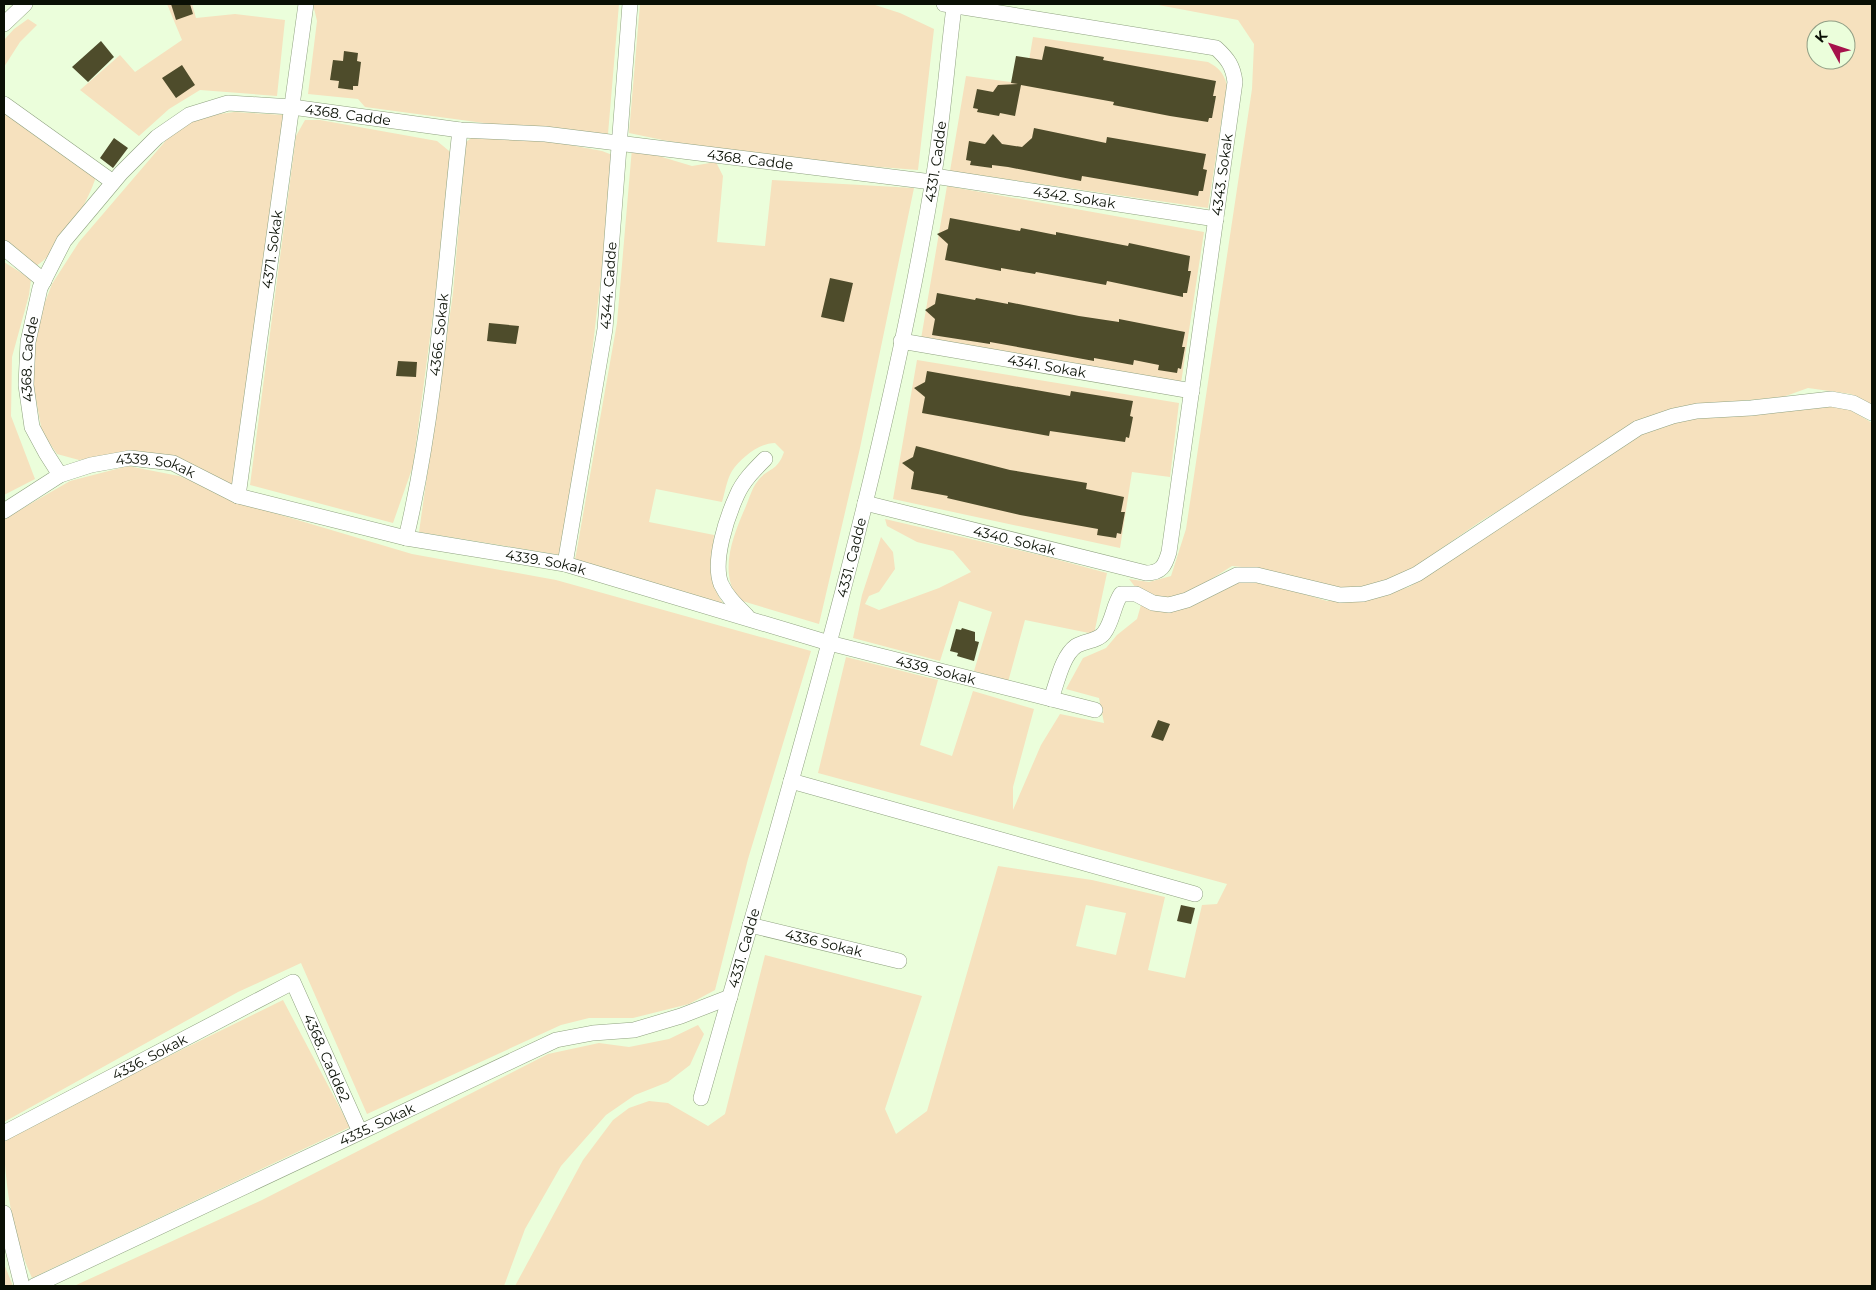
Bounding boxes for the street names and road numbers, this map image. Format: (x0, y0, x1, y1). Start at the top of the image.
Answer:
street label: 4368. Cadde (304, 100, 392, 129)
street label: 4331. Cadde (920, 120, 950, 204)
street label: 4343. Sokak (1207, 132, 1237, 217)
street label: 4368. Cadde (706, 145, 794, 174)
street label: 4342. Sokak (1032, 182, 1117, 213)
street label: 4371. Sokak (258, 208, 287, 290)
street label: 4344. Cadde (596, 241, 621, 330)
street label: 4366. Sokak (425, 292, 453, 377)
street label: 4368. Cadde (17, 314, 42, 404)
street label: 4341. Sokak (1006, 350, 1088, 382)
street label: 4339. Sokak (114, 449, 199, 482)
street label: 4331. Cadde (833, 516, 870, 600)
street label: 4340. Sokak (971, 521, 1058, 559)
street label: 4339. Sokak (504, 545, 589, 579)
street label: 4339. Sokak (894, 651, 978, 689)
street label: 4331. Cadde (724, 906, 764, 990)
street label: 4336 Sokak (783, 925, 865, 961)
street label: 4368. Cadde2 (299, 1011, 354, 1105)
street label: 4336. Sokak (109, 1030, 191, 1084)
street label: 4335. Sokak (336, 1099, 418, 1150)

